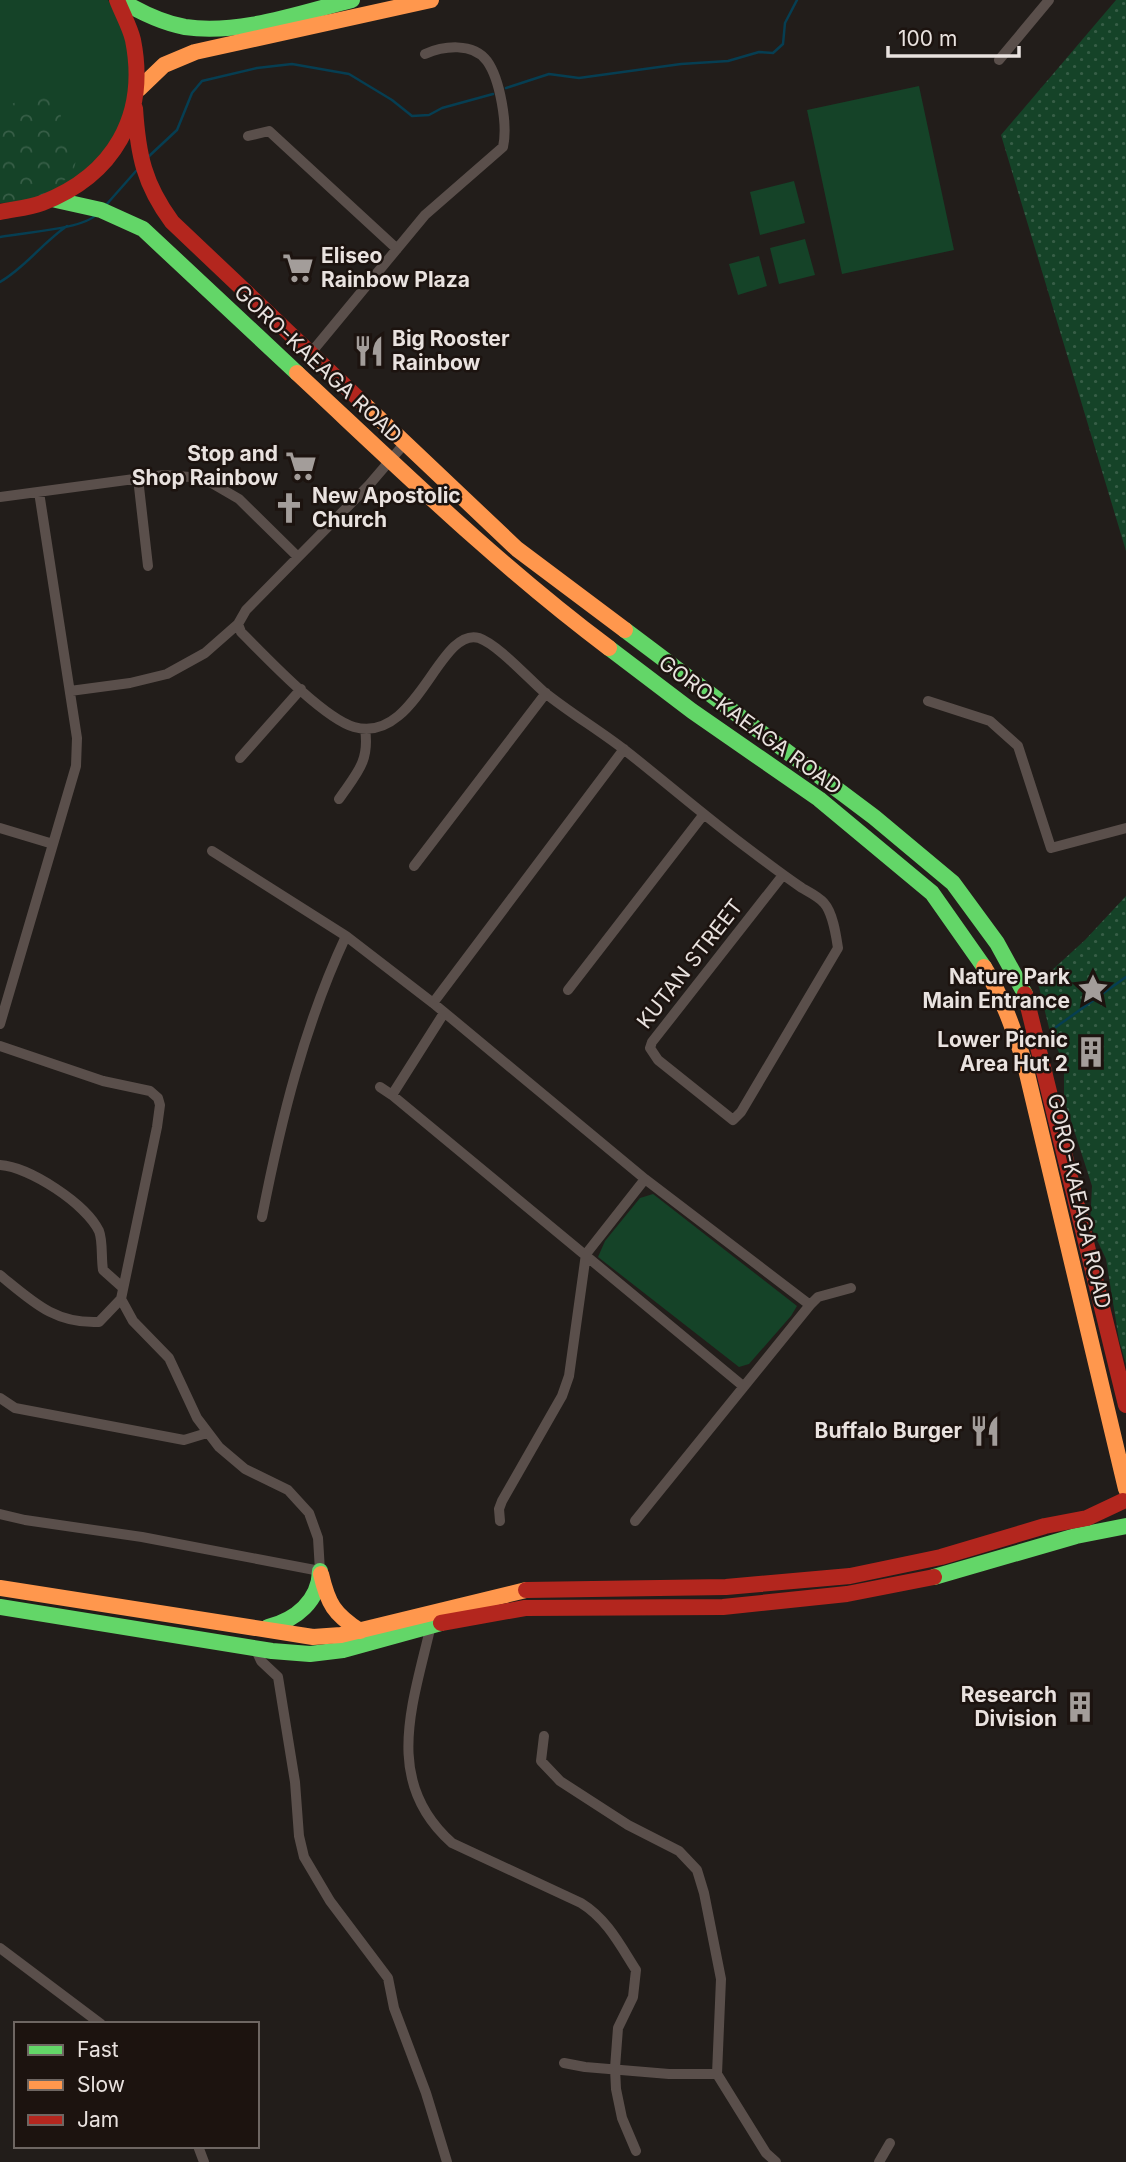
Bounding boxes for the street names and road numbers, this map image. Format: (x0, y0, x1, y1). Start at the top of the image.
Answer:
street label: GORO-KAEAGA ROAD (229, 279, 407, 448)
street label: GORO-KAEAGA ROAD (654, 650, 847, 799)
street label: KUTAN STREET (631, 894, 748, 1033)
street label: GORO-KAEAGA ROAD (1043, 1091, 1116, 1311)

